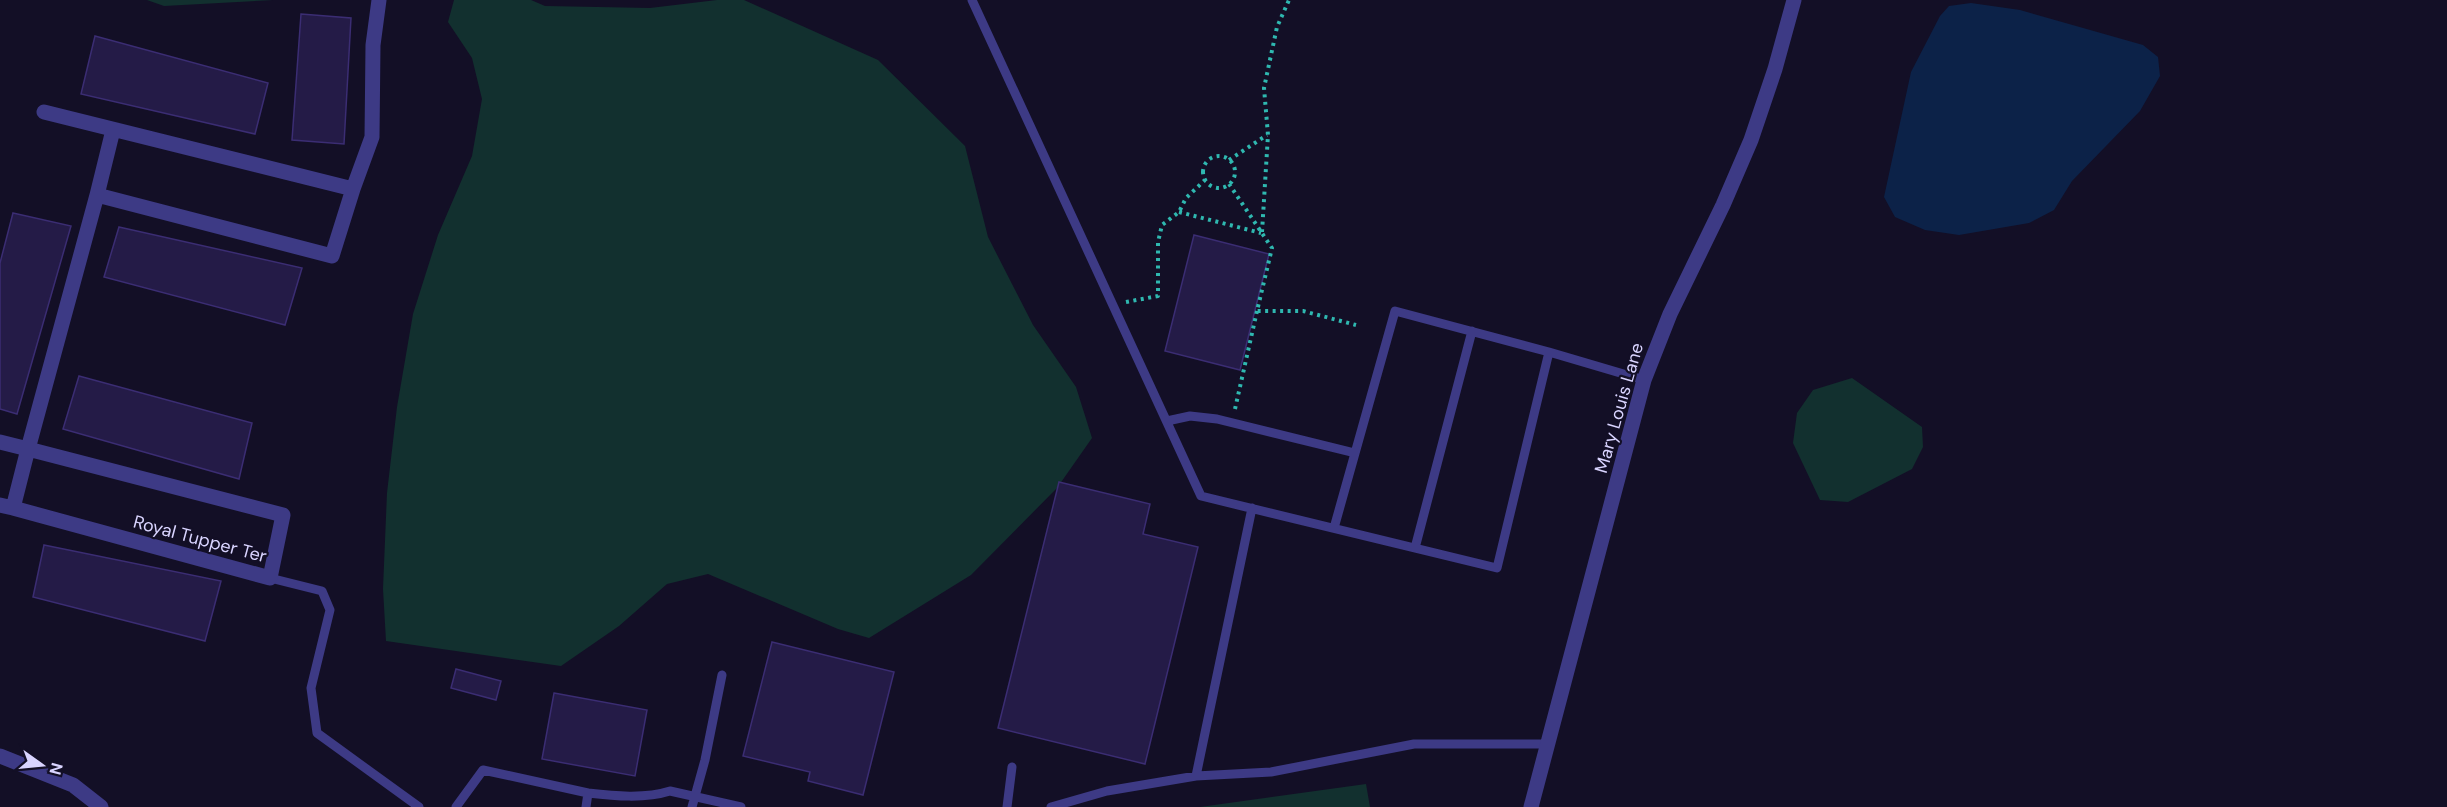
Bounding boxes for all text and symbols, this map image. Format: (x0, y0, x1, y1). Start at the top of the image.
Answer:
street label: Mary Louis Lane (1589, 340, 1649, 476)
street label: Royal Tupper Ter (131, 510, 270, 568)
north arrow (12, 735, 72, 795)
text: N (44, 760, 68, 777)

